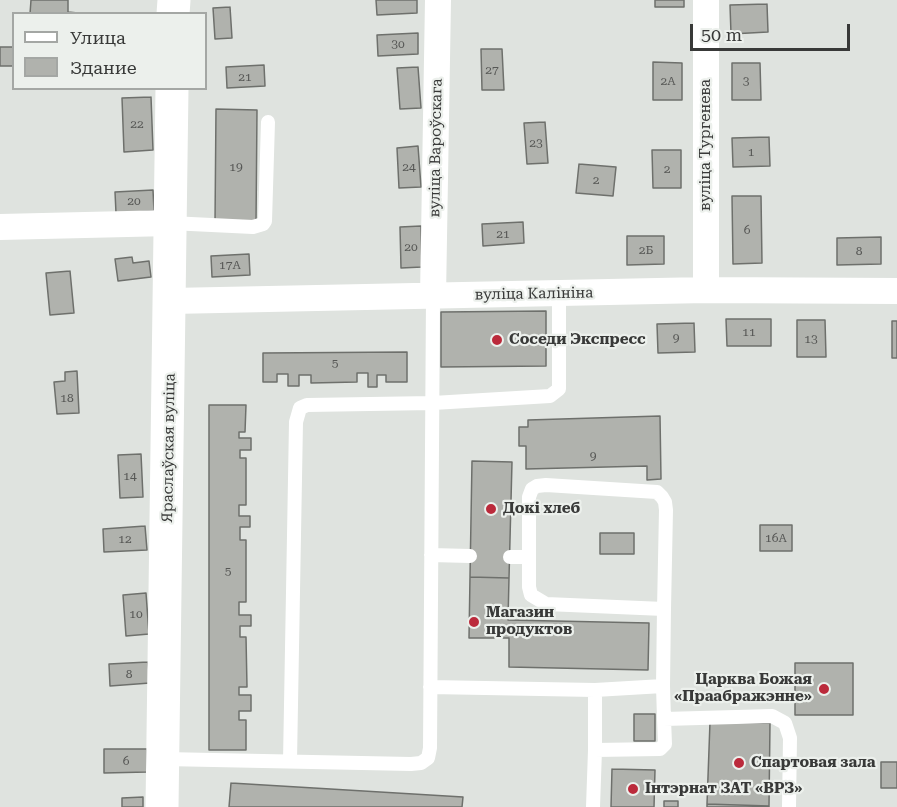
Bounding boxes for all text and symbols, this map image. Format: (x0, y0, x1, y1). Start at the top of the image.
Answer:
legend (12, 12, 207, 90)
scale bar (693, 12, 854, 50)
text: 50 m (701, 24, 742, 45)
text: Улица (70, 27, 126, 48)
house number: 30 (391, 37, 405, 51)
text: Здание (70, 57, 137, 78)
house number: 27 (485, 63, 499, 77)
house number: 21 (238, 70, 252, 84)
house number: 2А (660, 74, 676, 88)
house number: 3 (743, 74, 749, 88)
street label: вуліца Вароўскага (426, 78, 446, 218)
street label: вуліца Тургенева (697, 79, 715, 211)
house number: 22 (130, 117, 144, 131)
house number: 23 (529, 136, 543, 150)
house number: 1 (748, 145, 754, 159)
house number: 19 (229, 160, 243, 174)
house number: 24 (402, 160, 416, 174)
house number: 2 (664, 162, 670, 176)
house number: 2 (593, 173, 599, 187)
house number: 20 (127, 194, 141, 208)
house number: 6 (744, 223, 750, 237)
house number: 21 (496, 227, 510, 241)
house number: 20 (404, 240, 418, 254)
house number: 2Б (639, 243, 653, 257)
house number: 8 (856, 244, 862, 258)
house number: 17А (219, 258, 241, 272)
street label: вуліца Калініна (475, 284, 593, 304)
house number: 11 (742, 325, 756, 339)
place label: Соседи Экспресс (509, 331, 646, 349)
house number: 9 (673, 331, 679, 345)
house number: 13 (804, 332, 818, 346)
marker: Соседи Экспресс (490, 333, 504, 347)
house number: 5 (332, 356, 338, 370)
street label: Яраслаўская вуліца (159, 373, 179, 523)
house number: 18 (60, 391, 74, 405)
house number: 9 (590, 449, 596, 463)
house number: 14 (123, 469, 137, 483)
place label: Докі хлеб (503, 500, 580, 518)
marker: Докі хлеб (484, 502, 498, 516)
house number: 16А (765, 531, 787, 545)
house number: 12 (118, 532, 132, 546)
house number: 5 (225, 564, 231, 578)
place label: Магазин продуктов (486, 604, 572, 639)
house number: 10 (129, 607, 143, 621)
marker: Магазин продуктов (467, 615, 481, 629)
house number: 8 (126, 667, 132, 681)
place label: Царква Божая «Праабражэнне» (674, 671, 812, 706)
marker: Царква Божая «Праабражэнне» (817, 682, 831, 696)
house number: 6 (123, 754, 129, 768)
place label: Спартовая зала (751, 754, 876, 772)
marker: Спартовая зала (732, 756, 746, 770)
place label: Інтэрнат ЗАТ «ВРЗ» (645, 780, 802, 798)
marker: Інтэрнат ЗАТ «ВРЗ» (626, 782, 640, 796)

